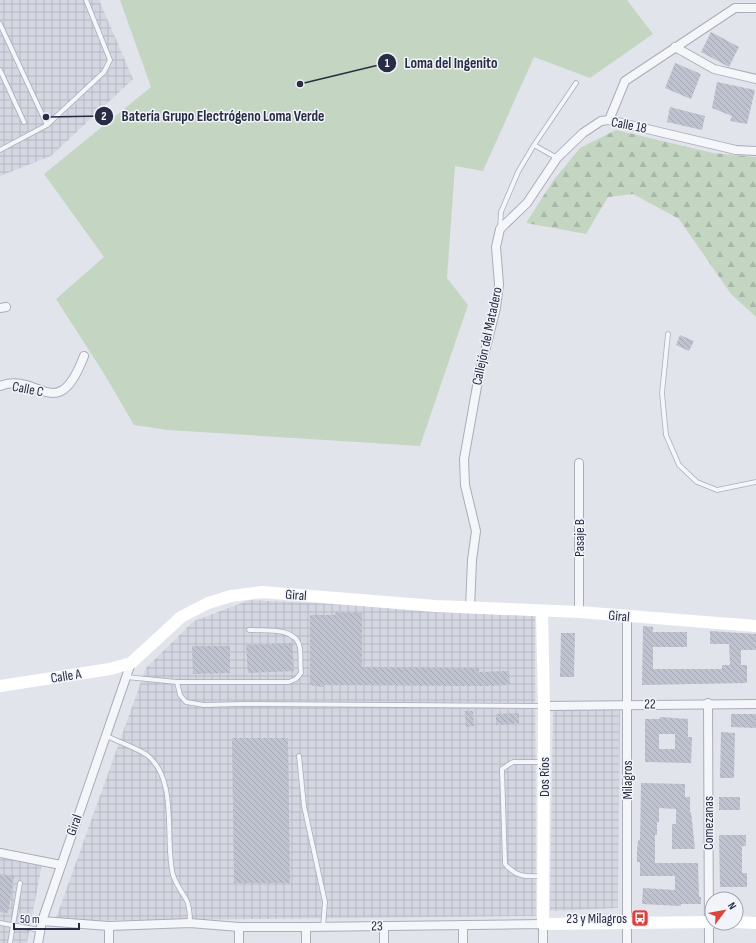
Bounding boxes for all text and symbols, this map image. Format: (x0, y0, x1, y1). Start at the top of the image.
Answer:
callout: Loma del Ingenito (377, 49, 506, 76)
text: Loma del Ingenito (405, 54, 497, 73)
text: 1 (385, 56, 390, 71)
callout: Batería Grupo Electrógeno Loma Verde (94, 102, 333, 129)
text: Batería Grupo Electrógeno Loma Verde (122, 107, 324, 126)
text: 2 (101, 109, 107, 124)
street label: Calle 18 (610, 113, 648, 137)
street label: Callejón del Matadero (468, 285, 506, 387)
street label: Calle C (11, 378, 45, 400)
street label: Pasaje B (571, 519, 588, 557)
street label: Giral (285, 586, 307, 604)
street label: Giral (608, 607, 630, 625)
street label: Calle A (49, 665, 84, 687)
street label: 22 (644, 695, 656, 713)
street label: Dos Ríos (536, 757, 553, 797)
street label: Milagros (619, 760, 636, 800)
street label: Comezanas (700, 796, 717, 850)
street label: Giral (62, 812, 86, 838)
north arrow (704, 891, 744, 931)
text: N (725, 900, 739, 912)
scale bar (14, 905, 79, 931)
bus stop icon: 23 y Milagros (630, 908, 650, 928)
place label: 23 y Milagros (566, 910, 627, 927)
text: 50 m (20, 912, 40, 927)
street label: 23 (371, 917, 383, 935)

